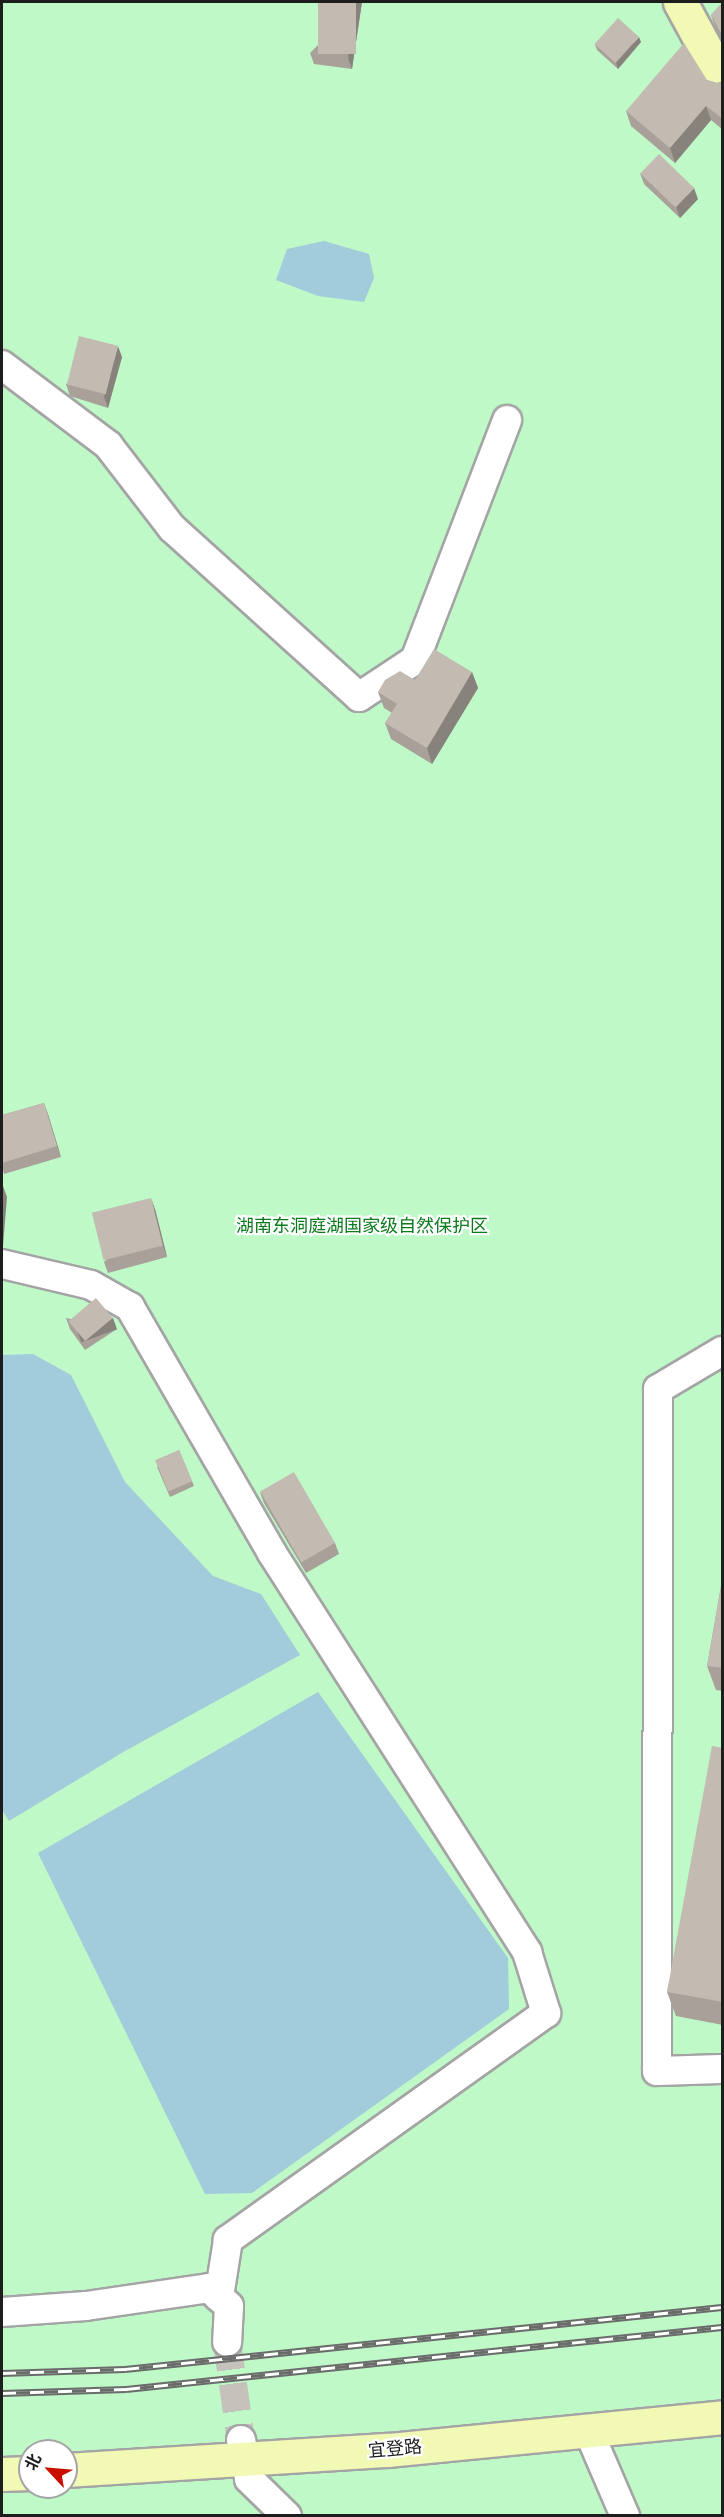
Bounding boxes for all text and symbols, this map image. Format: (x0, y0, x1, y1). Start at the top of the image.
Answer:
park label: 湖南东洞庭湖国家级自然保护区 (236, 1215, 488, 1237)
street label: 宜登路 (367, 2436, 423, 2462)
north arrow (18, 2439, 78, 2499)
text: 北 (21, 2450, 45, 2473)

